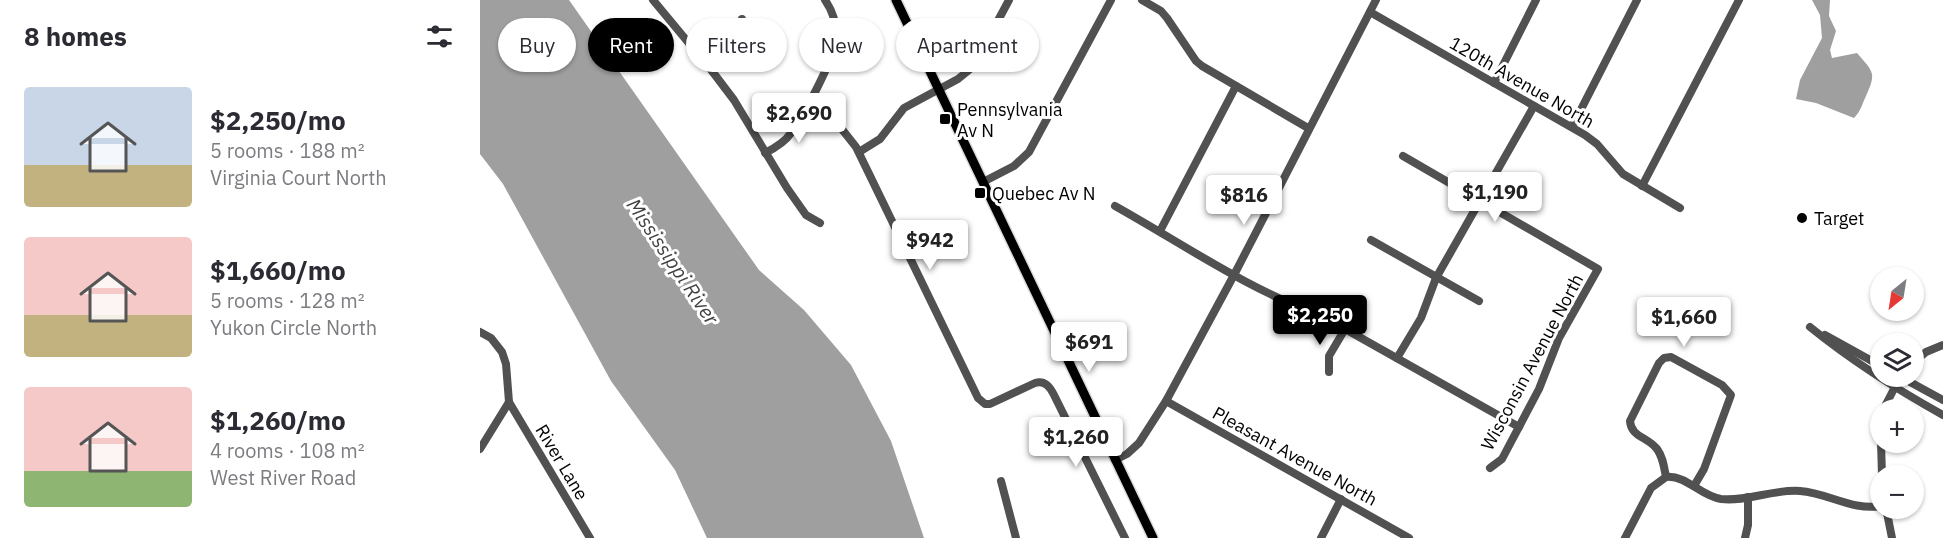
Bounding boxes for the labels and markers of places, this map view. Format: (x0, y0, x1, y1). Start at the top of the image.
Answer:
pin: $2,690 (750, 93, 848, 144)
place label: Pennsylvania Av N (957, 98, 1063, 142)
marker: Pennsylvania Av N (938, 112, 952, 126)
pin: $1,190 (1446, 172, 1544, 223)
pin: $816 (1208, 175, 1280, 226)
place label: Quebec Av N (992, 182, 1095, 205)
marker: Quebec Av N (973, 186, 987, 200)
place label: Target (1814, 207, 1864, 230)
marker: Target (1795, 211, 1809, 225)
pin: $942 (894, 220, 966, 271)
pin: $2,250 (1271, 295, 1369, 346)
pin: $1,660 (1635, 297, 1733, 348)
pin: $691 (1053, 322, 1125, 373)
pin: $1,260 (1027, 417, 1125, 468)

